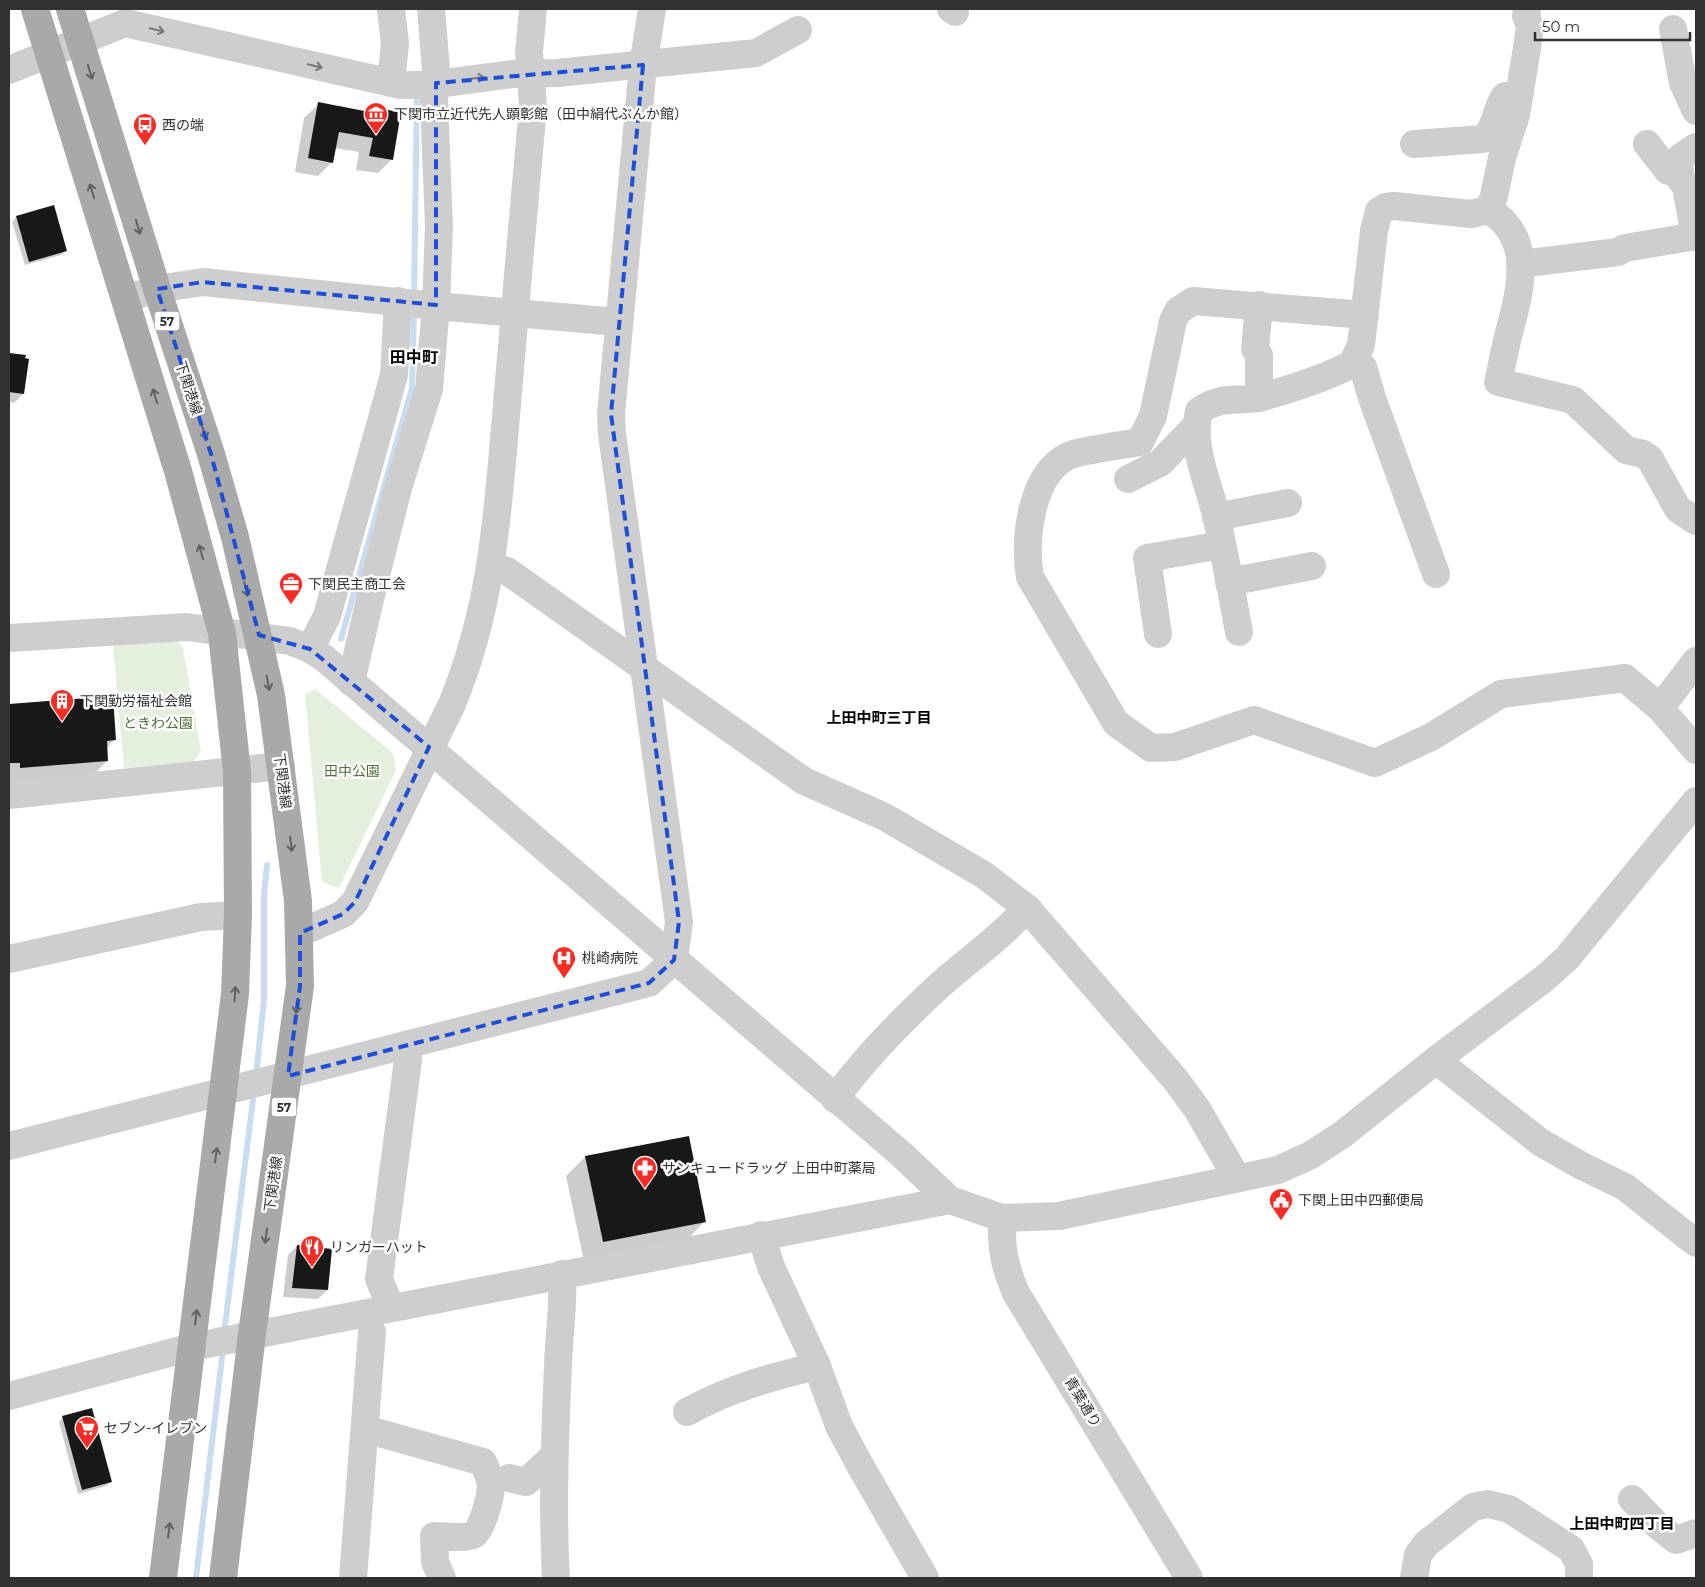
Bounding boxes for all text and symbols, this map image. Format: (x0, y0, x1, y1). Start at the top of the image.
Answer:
scale bar (1535, 10, 1690, 42)
text: 50 m (1542, 17, 1580, 36)
one-way arrow (148, 26, 164, 36)
one-way arrow (307, 62, 323, 71)
one-way arrow (85, 64, 95, 80)
one-way arrow (469, 73, 485, 83)
museum icon: 下関市立近代先人顕彰館（田中絹代ぶんか館） (363, 101, 389, 135)
place label: 下関市立近代先人顕彰館（田中絹代ぶんか館） (394, 105, 688, 123)
bus stop icon: 西の端 (132, 112, 158, 146)
place label: 西の端 (162, 116, 204, 134)
one-way arrow (87, 183, 97, 199)
one-way arrow (133, 219, 143, 235)
road number: 57 (154, 312, 180, 331)
district label: 田中町 (390, 348, 438, 367)
street label: 下関港線 (172, 359, 206, 417)
one-way arrow (149, 389, 159, 405)
one-way arrow (200, 424, 209, 439)
one-way arrow (196, 545, 205, 561)
office icon: 下関民主商工会 (278, 571, 304, 605)
place label: 下関民主商工会 (308, 575, 406, 593)
one-way arrow (242, 580, 251, 596)
one-way arrow (264, 674, 274, 690)
building icon: 下関勤労福祉会館 (49, 688, 75, 722)
place label: 下関勤労福祉会館 (80, 692, 192, 710)
district label: 上田中町三丁目 (826, 708, 932, 727)
park label: ときわ公園 (123, 714, 193, 732)
street label: 下関港線 (271, 752, 295, 810)
park label: 田中公園 (324, 762, 380, 780)
one-way arrow (286, 835, 296, 851)
hospital icon: 桃崎病院 (551, 945, 577, 979)
place label: 桃崎病院 (582, 949, 638, 967)
one-way arrow (230, 986, 240, 1002)
one-way arrow (292, 997, 302, 1013)
road number: 57 (272, 1098, 296, 1116)
one-way arrow (211, 1148, 221, 1164)
street label: 下関港線 (260, 1155, 286, 1213)
pharmacy icon: サンキュードラッグ 上田中町薬局 (632, 1155, 658, 1189)
place label: サンキュードラッグ 上田中町薬局 (662, 1159, 876, 1177)
public building icon: 下関上田中四郵便局 (1268, 1187, 1294, 1221)
place label: 下関上田中四郵便局 (1298, 1191, 1424, 1209)
one-way arrow (261, 1228, 271, 1244)
restaurant icon: リンガーハット (299, 1234, 325, 1268)
place label: リンガーハット (330, 1238, 428, 1256)
one-way arrow (191, 1309, 201, 1325)
street label: 青葉通り (1061, 1373, 1105, 1431)
supermarket icon: セブン-イレブン (74, 1415, 100, 1449)
place label: セブン-イレブン (104, 1419, 207, 1437)
district label: 上田中町四丁目 (1569, 1514, 1675, 1533)
one-way arrow (164, 1522, 174, 1538)

